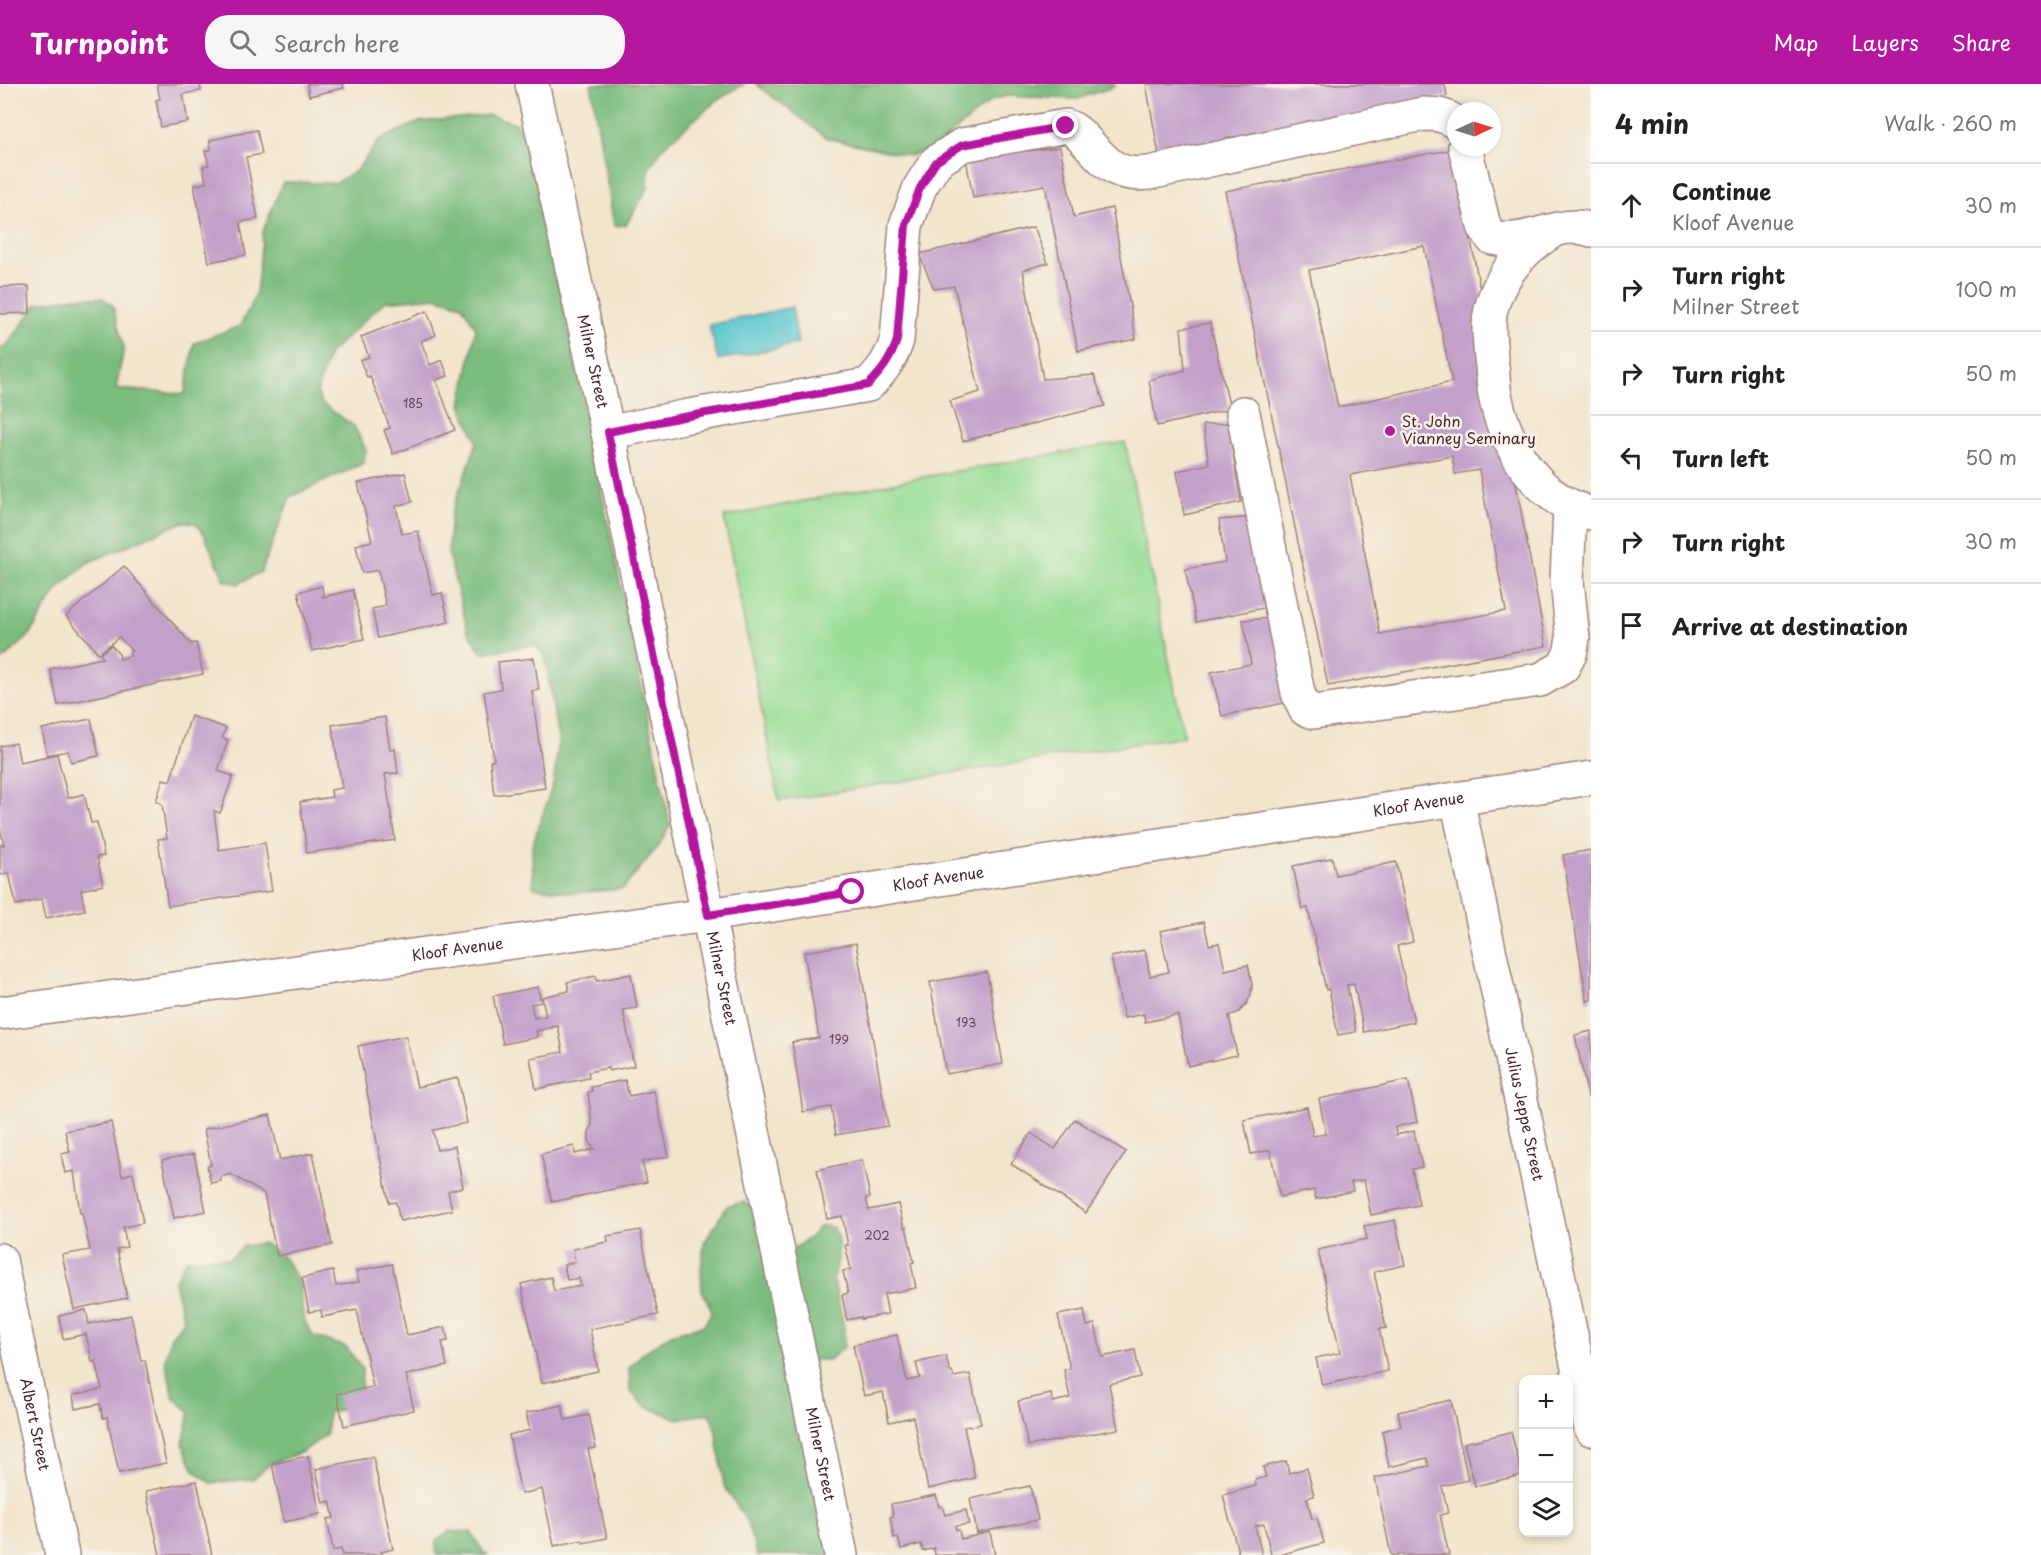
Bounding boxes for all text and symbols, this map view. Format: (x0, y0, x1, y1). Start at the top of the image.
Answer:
search box (205, 15, 625, 69)
text: Turnpoint (30, 21, 169, 64)
icon: search (226, 26, 259, 59)
text: Search here (274, 26, 400, 59)
text: Map (1774, 26, 1818, 58)
text: Layers (1851, 26, 1919, 58)
text: Share (1952, 26, 2011, 58)
north arrow (1447, 102, 1501, 156)
text: 4 min (1615, 104, 1689, 143)
text: Walk · 260 m (1884, 108, 2017, 138)
route end (1052, 112, 1078, 138)
text: Continue (1672, 174, 1771, 207)
icon: ahead (1615, 189, 1648, 222)
text: 30 m (1964, 190, 2017, 220)
text: Kloof Avenue (1672, 207, 1794, 237)
text: Turn right (1672, 258, 1785, 291)
icon: right (1615, 273, 1648, 306)
text: 100 m (1956, 274, 2017, 304)
text: Milner Street (1672, 291, 1799, 321)
street label: Milner Street (572, 312, 615, 410)
icon: right (1615, 357, 1648, 390)
text: Turn right (1672, 357, 1785, 390)
text: 50 m (1965, 358, 2017, 388)
house number: 185 (403, 394, 423, 412)
place label: St. John Vianney Seminary (1402, 409, 1536, 449)
marker: St. John Vianney Seminary (1383, 424, 1397, 438)
icon: left (1615, 441, 1648, 474)
text: Turn left (1672, 441, 1769, 474)
text: 50 m (1965, 442, 2017, 472)
icon: right (1615, 525, 1648, 558)
text: Turn right (1672, 525, 1785, 558)
text: 30 m (1964, 526, 2017, 556)
icon: arrive (1615, 609, 1648, 642)
text: Arrive at destination (1672, 609, 1908, 642)
street label: Kloof Avenue (1371, 785, 1466, 822)
street label: Kloof Avenue (891, 859, 985, 896)
route start (838, 878, 864, 904)
street label: Milner Street (702, 929, 744, 1027)
street label: Kloof Avenue (410, 930, 505, 966)
house number: 193 (956, 1013, 976, 1031)
house number: 199 (829, 1030, 849, 1048)
street label: Julius Jeppe Street (1500, 1045, 1551, 1183)
house number: 202 (864, 1226, 890, 1244)
map controls (1519, 1375, 1573, 1537)
button: + (1519, 1375, 1573, 1429)
street label: Albert Street (15, 1376, 57, 1473)
street label: Milner Street (801, 1405, 842, 1503)
button: − (1519, 1429, 1573, 1483)
button: layers (1519, 1483, 1573, 1537)

